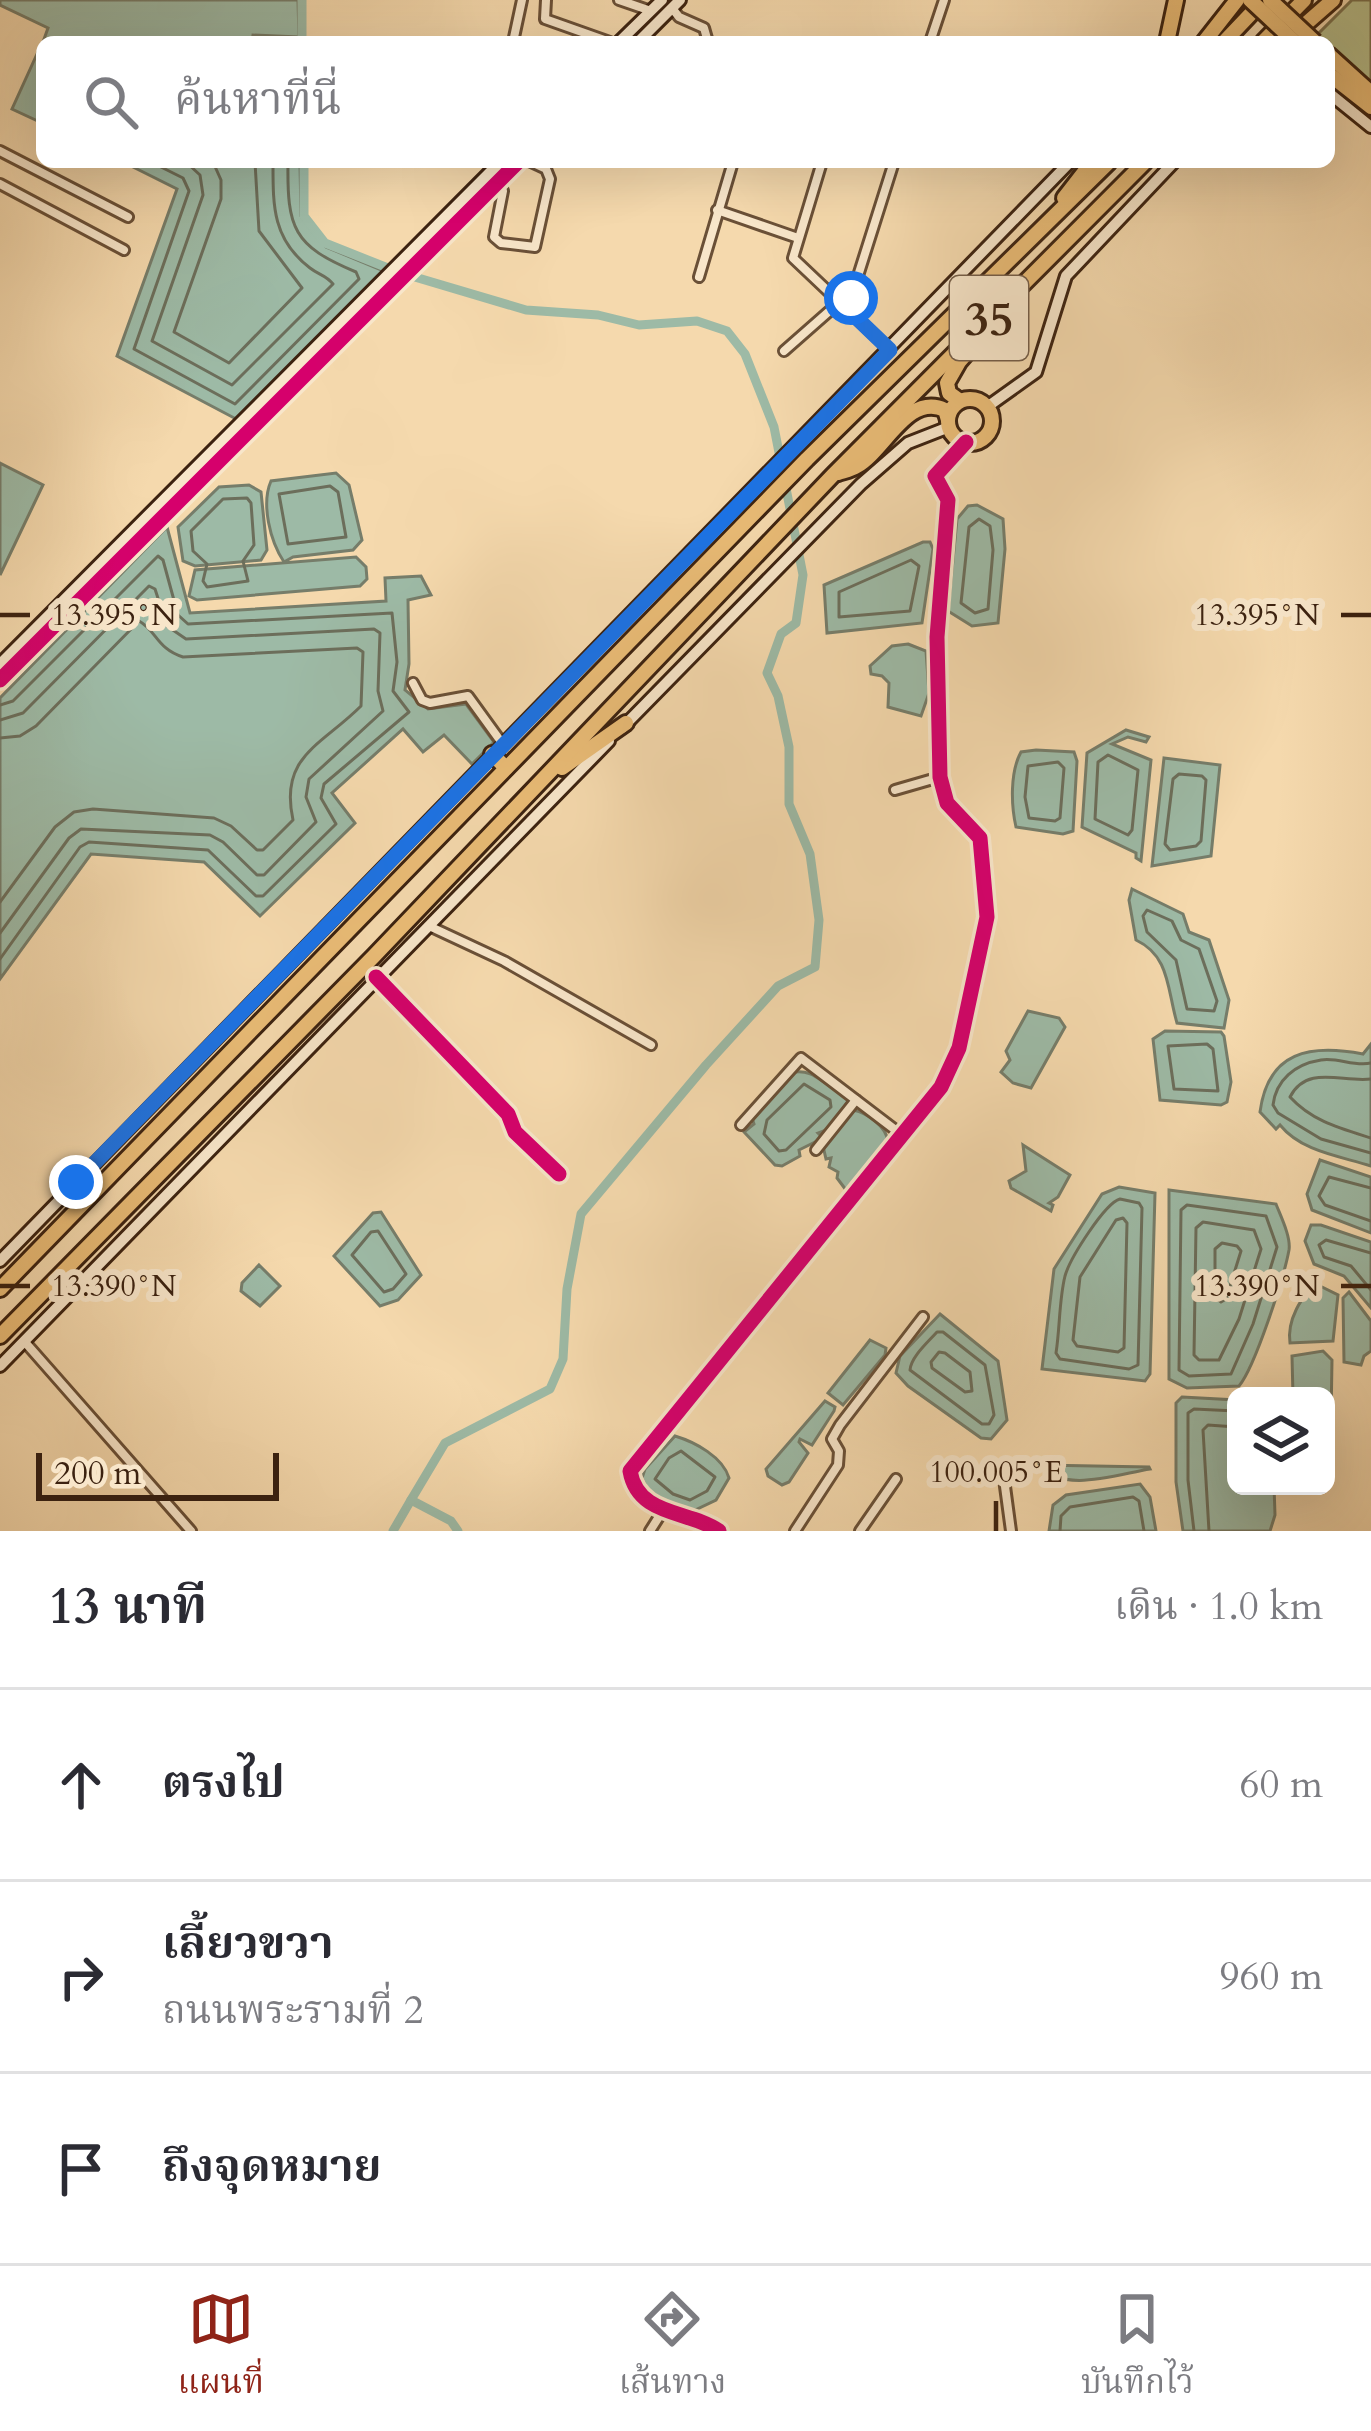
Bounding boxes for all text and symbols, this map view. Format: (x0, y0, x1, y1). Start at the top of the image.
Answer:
search box (36, 36, 1335, 168)
icon: search (78, 69, 144, 135)
text: ค้นหาที่นี่ (174, 69, 342, 130)
route start (824, 271, 878, 325)
road number: 35 (950, 276, 1028, 360)
text: 13.395°N (51, 595, 177, 636)
text: 13.395°N (1194, 595, 1320, 636)
route end (49, 1155, 103, 1209)
text: 13.390°N (51, 1266, 177, 1307)
text: 13.390°N (1194, 1266, 1320, 1307)
map controls (1227, 1387, 1335, 1495)
button: layers (1227, 1387, 1335, 1495)
scale bar (36, 1447, 279, 1500)
text: 200 m (54, 1451, 141, 1496)
text: 100.005°E (929, 1452, 1063, 1493)
text: 13 นาที (48, 1572, 207, 1642)
text: เดิน · 1.0 km (1114, 1580, 1323, 1633)
icon: ahead (48, 1752, 114, 1818)
text: ตรงไป (162, 1752, 285, 1813)
text: 60 m (1240, 1758, 1323, 1811)
text: เลี้ยวขวา (162, 1913, 334, 1974)
icon: right (48, 1944, 114, 2010)
text: 960 m (1220, 1950, 1323, 2003)
text: ถนนพระรามที่ 2 (162, 1984, 423, 2037)
icon: arrive (48, 2136, 114, 2202)
text: ถึงจุดหมาย (162, 2136, 382, 2197)
tab: แผนที่ (177, 2286, 264, 2411)
tab: เส้นทาง (619, 2286, 726, 2411)
tab: บันทึกไว้ (1081, 2286, 1194, 2411)

